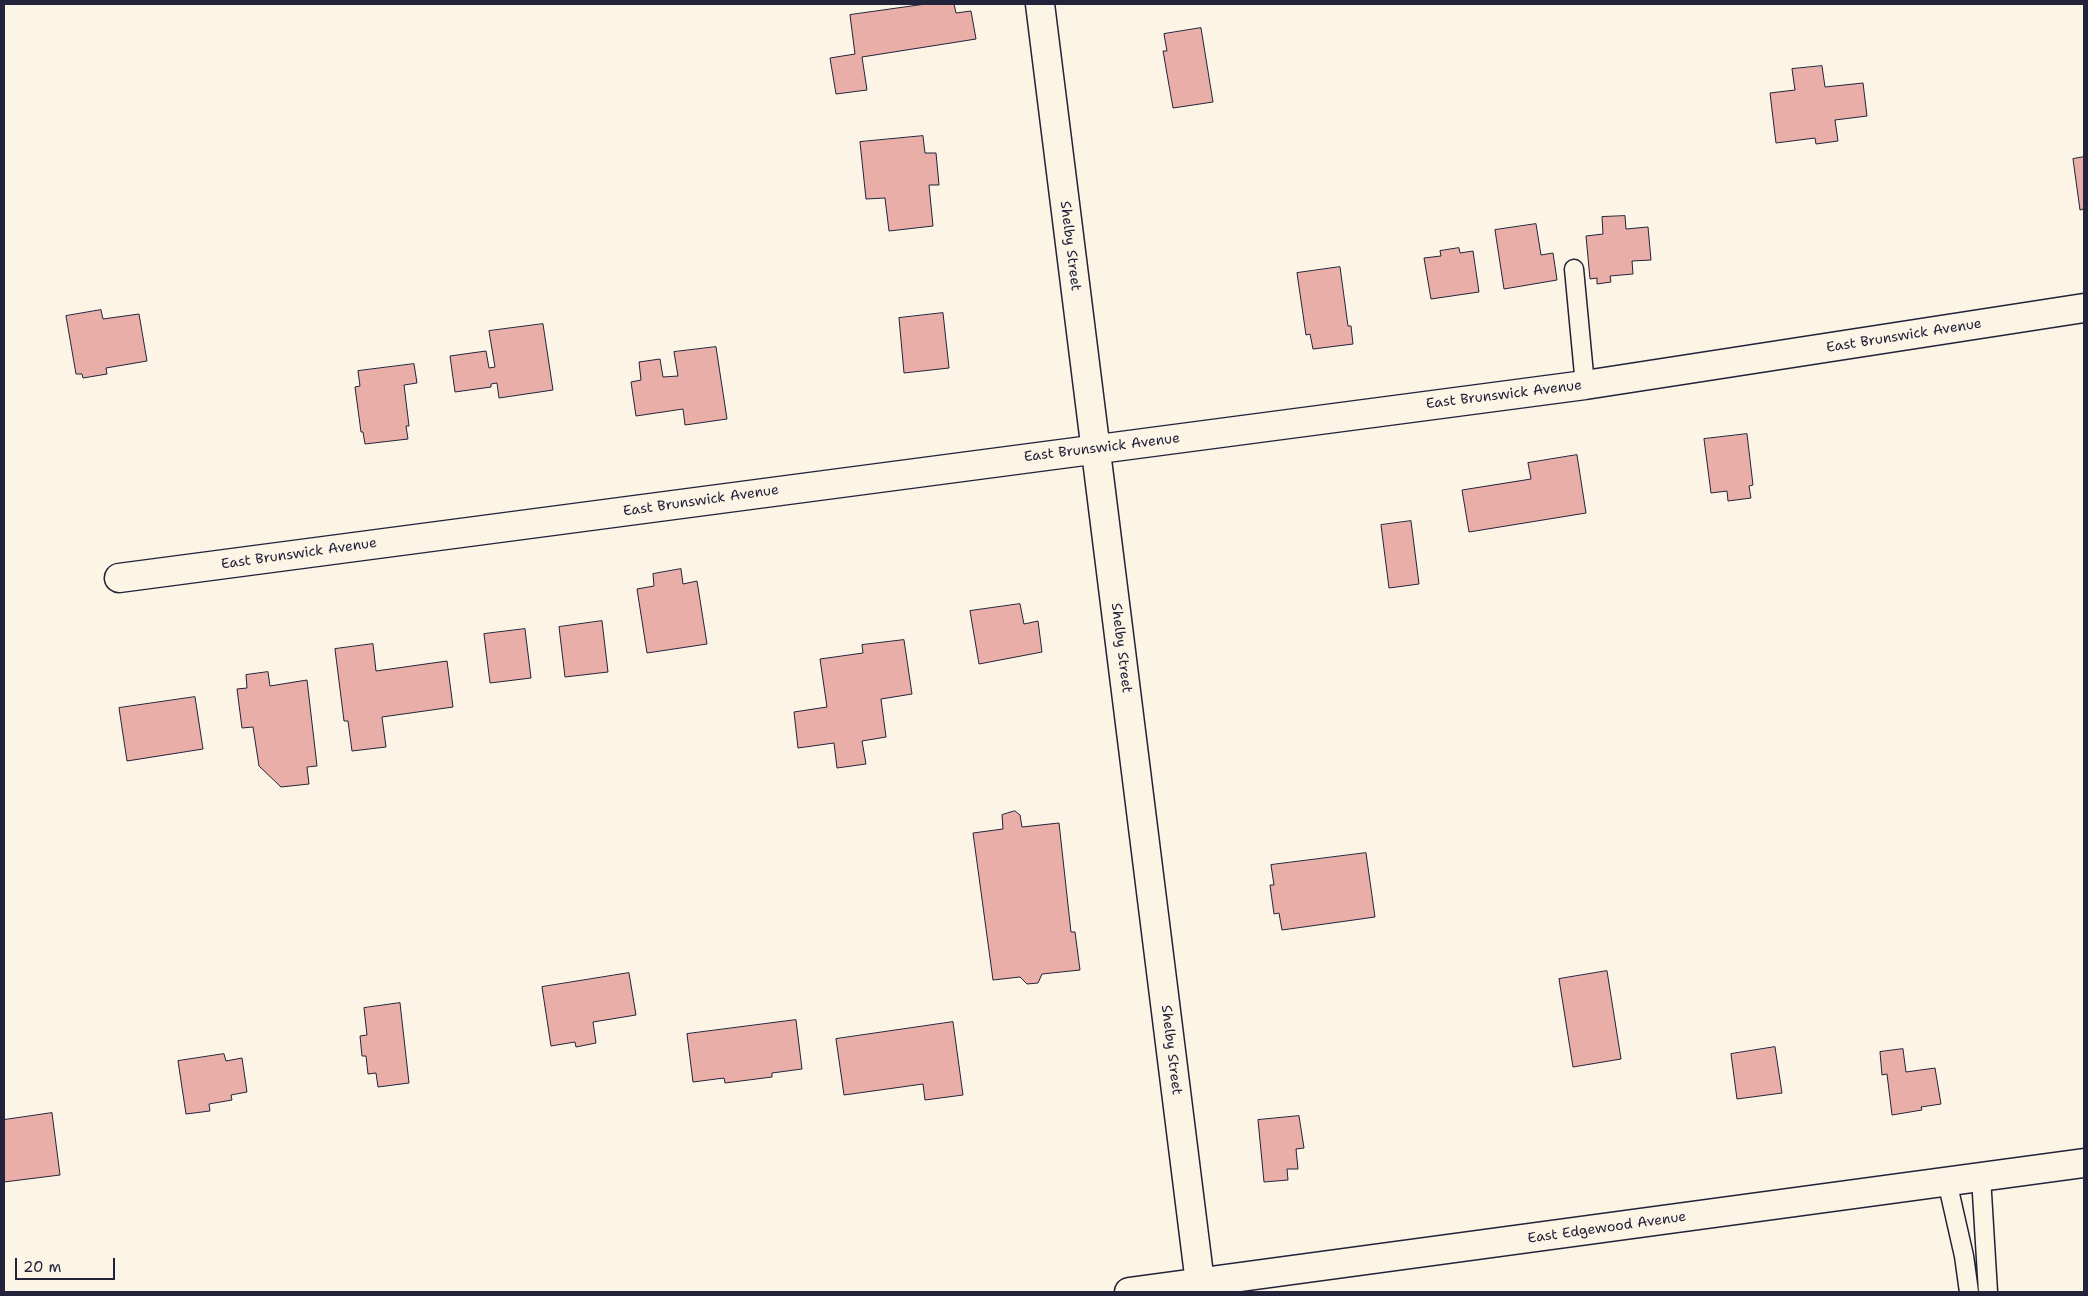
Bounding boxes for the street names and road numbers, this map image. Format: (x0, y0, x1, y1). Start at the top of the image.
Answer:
street label: Shelby Street (1056, 200, 1084, 292)
street label: East Brunswick Avenue (1825, 315, 1983, 357)
street label: East Brunswick Avenue (1425, 377, 1583, 413)
street label: East Brunswick Avenue (1023, 430, 1181, 466)
street label: East Brunswick Avenue (622, 482, 780, 520)
street label: East Brunswick Avenue (220, 535, 378, 573)
street label: Shelby Street (1107, 602, 1135, 694)
street label: Shelby Street (1157, 1004, 1185, 1096)
street label: East Edgewood Avenue (1527, 1209, 1687, 1247)

